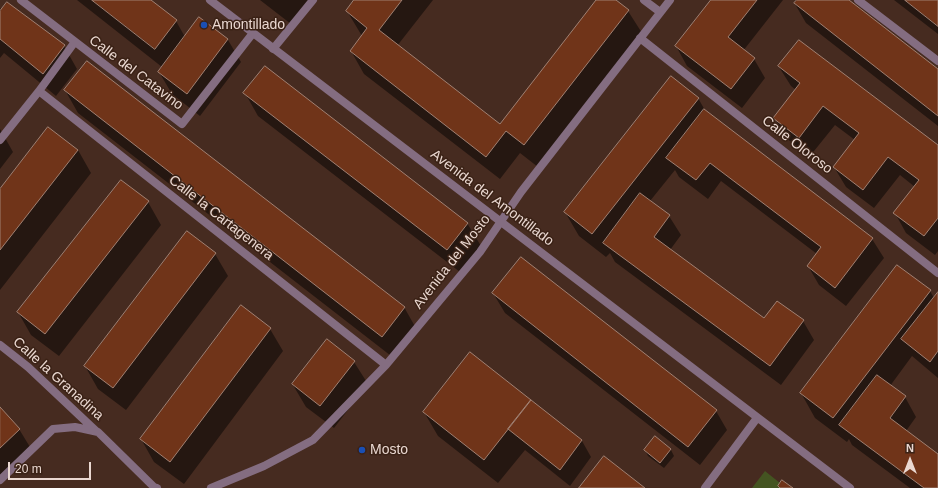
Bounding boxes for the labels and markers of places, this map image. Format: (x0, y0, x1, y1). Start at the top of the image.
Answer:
place label: Amontillado (212, 17, 285, 33)
marker: Amontillado (199, 20, 209, 30)
place label: Mosto (370, 442, 408, 458)
marker: Mosto (357, 445, 367, 455)

